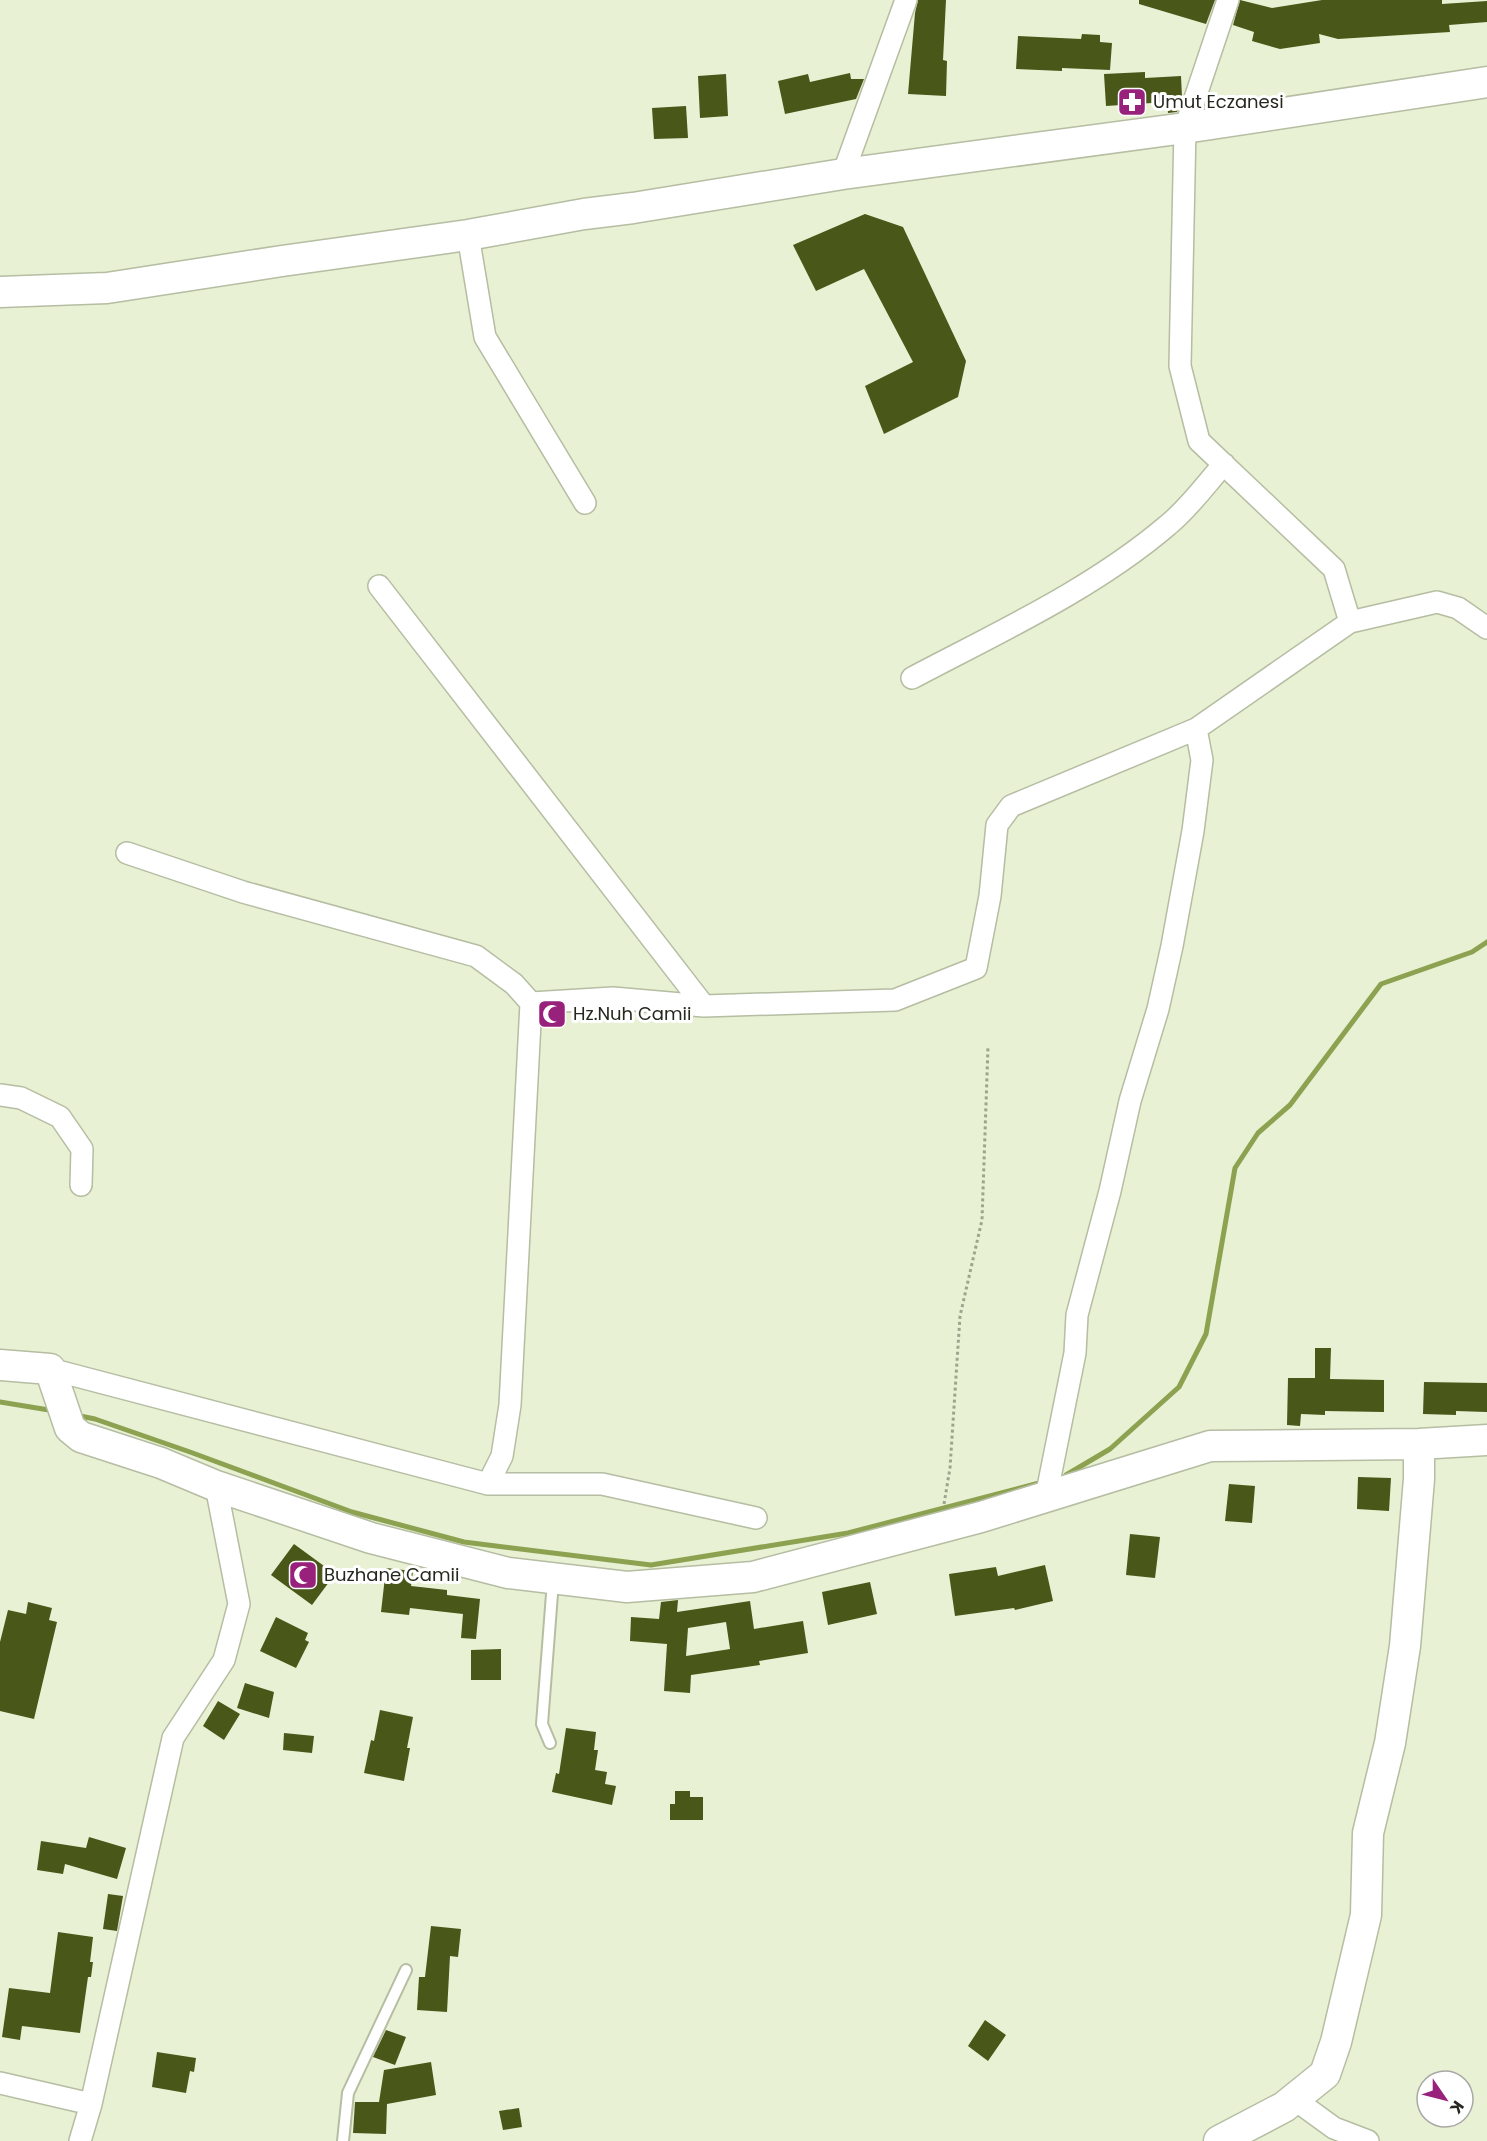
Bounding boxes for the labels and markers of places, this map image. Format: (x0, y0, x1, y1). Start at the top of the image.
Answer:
pharmacy icon: Umut Eczanesi (1116, 86, 1148, 118)
place label: Umut Eczanesi (1153, 89, 1284, 114)
mosque icon: Hz.Nuh Camii (536, 998, 568, 1030)
place label: Hz.Nuh Camii (573, 1001, 691, 1026)
mosque icon: Buzhane Camii (287, 1559, 319, 1591)
place label: Buzhane Camii (324, 1562, 459, 1587)

